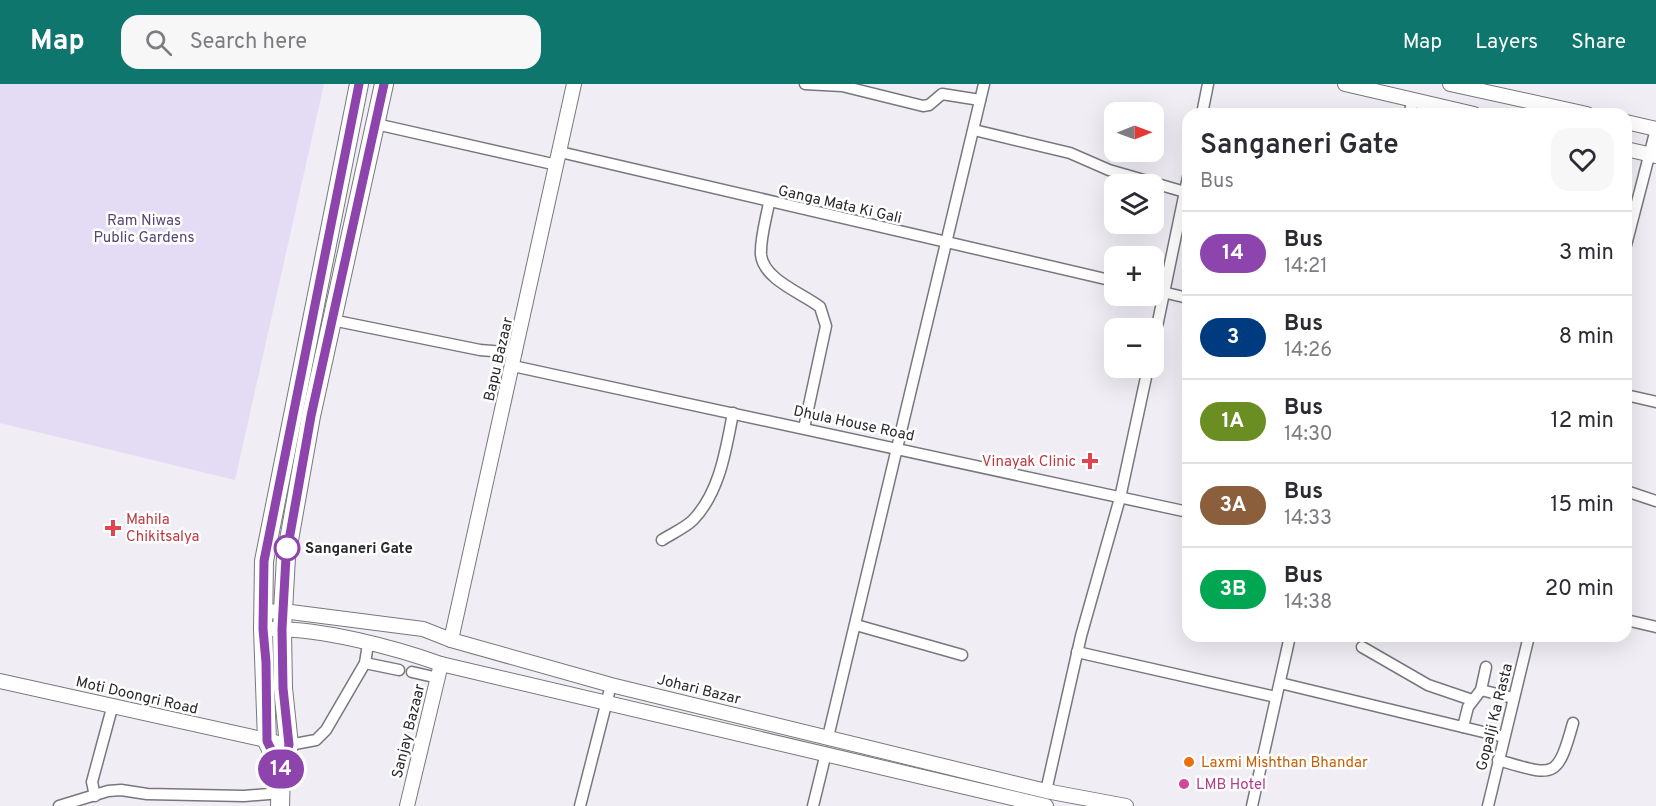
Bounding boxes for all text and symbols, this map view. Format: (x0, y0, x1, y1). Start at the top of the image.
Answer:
search box (121, 15, 541, 69)
text: Map (30, 24, 85, 60)
icon: search (142, 26, 175, 59)
text: Search here (190, 29, 307, 56)
text: Map (1403, 29, 1442, 56)
text: Layers (1475, 29, 1538, 56)
text: Share (1571, 29, 1626, 56)
north arrow (1104, 102, 1164, 162)
map controls (1104, 102, 1164, 378)
text: Sanganeri Gate (1200, 128, 1399, 164)
button: heart (1551, 128, 1614, 191)
text: Bus (1200, 169, 1234, 195)
button: layers (1104, 174, 1164, 234)
street label: Ganga Mata Ki Gali (776, 182, 903, 229)
park label: Ram Niwas Public Gardens (94, 212, 194, 248)
text: Bus (1284, 227, 1323, 254)
text: 14 (1222, 240, 1244, 267)
text: 3 min (1559, 240, 1614, 267)
button: + (1104, 246, 1164, 306)
text: 14:21 (1284, 254, 1328, 280)
text: Bus (1284, 311, 1323, 338)
street label: Bapu Bazaar (481, 315, 518, 403)
button: − (1104, 318, 1164, 378)
text: 3 (1227, 324, 1239, 351)
text: 8 min (1559, 324, 1614, 351)
text: 14:26 (1284, 338, 1332, 364)
text: Bus (1284, 395, 1323, 422)
street label: Dhula House Road (792, 402, 916, 447)
text: 1A (1222, 408, 1244, 435)
text: 12 min (1551, 408, 1614, 435)
text: 14:30 (1284, 422, 1333, 448)
marker: Vinayak Clinic (1081, 452, 1099, 470)
place label: Vinayak Clinic (982, 453, 1076, 472)
text: Bus (1284, 479, 1323, 506)
text: 3A (1219, 492, 1247, 519)
text: 15 min (1550, 492, 1614, 519)
text: 14:33 (1284, 506, 1332, 532)
place label: Mahila Chikitsalya (126, 511, 200, 547)
marker: Mahila Chikitsalya (104, 519, 122, 537)
marker: Sanganeri Gate (274, 535, 300, 561)
place label: Sanganeri Gate (305, 540, 413, 559)
text: Bus (1284, 563, 1323, 590)
text: 3B (1220, 576, 1247, 603)
text: 20 min (1545, 576, 1614, 603)
text: 14:38 (1284, 590, 1332, 616)
street label: Gopalji Ka Rasta (1473, 662, 1518, 773)
street label: Johari Bazar (655, 671, 743, 710)
street label: Moti Doongri Road (74, 673, 200, 720)
street label: Sanjay Bazaar (389, 682, 430, 780)
line badge: 14 (254, 750, 308, 788)
place label: Laxmi Mishthan Bhandar (1201, 754, 1368, 773)
marker: Laxmi Mishthan Bhandar (1182, 755, 1196, 769)
text: 14 (270, 756, 292, 783)
place label: LMB Hotel (1196, 776, 1266, 795)
marker: LMB Hotel (1177, 777, 1191, 791)

